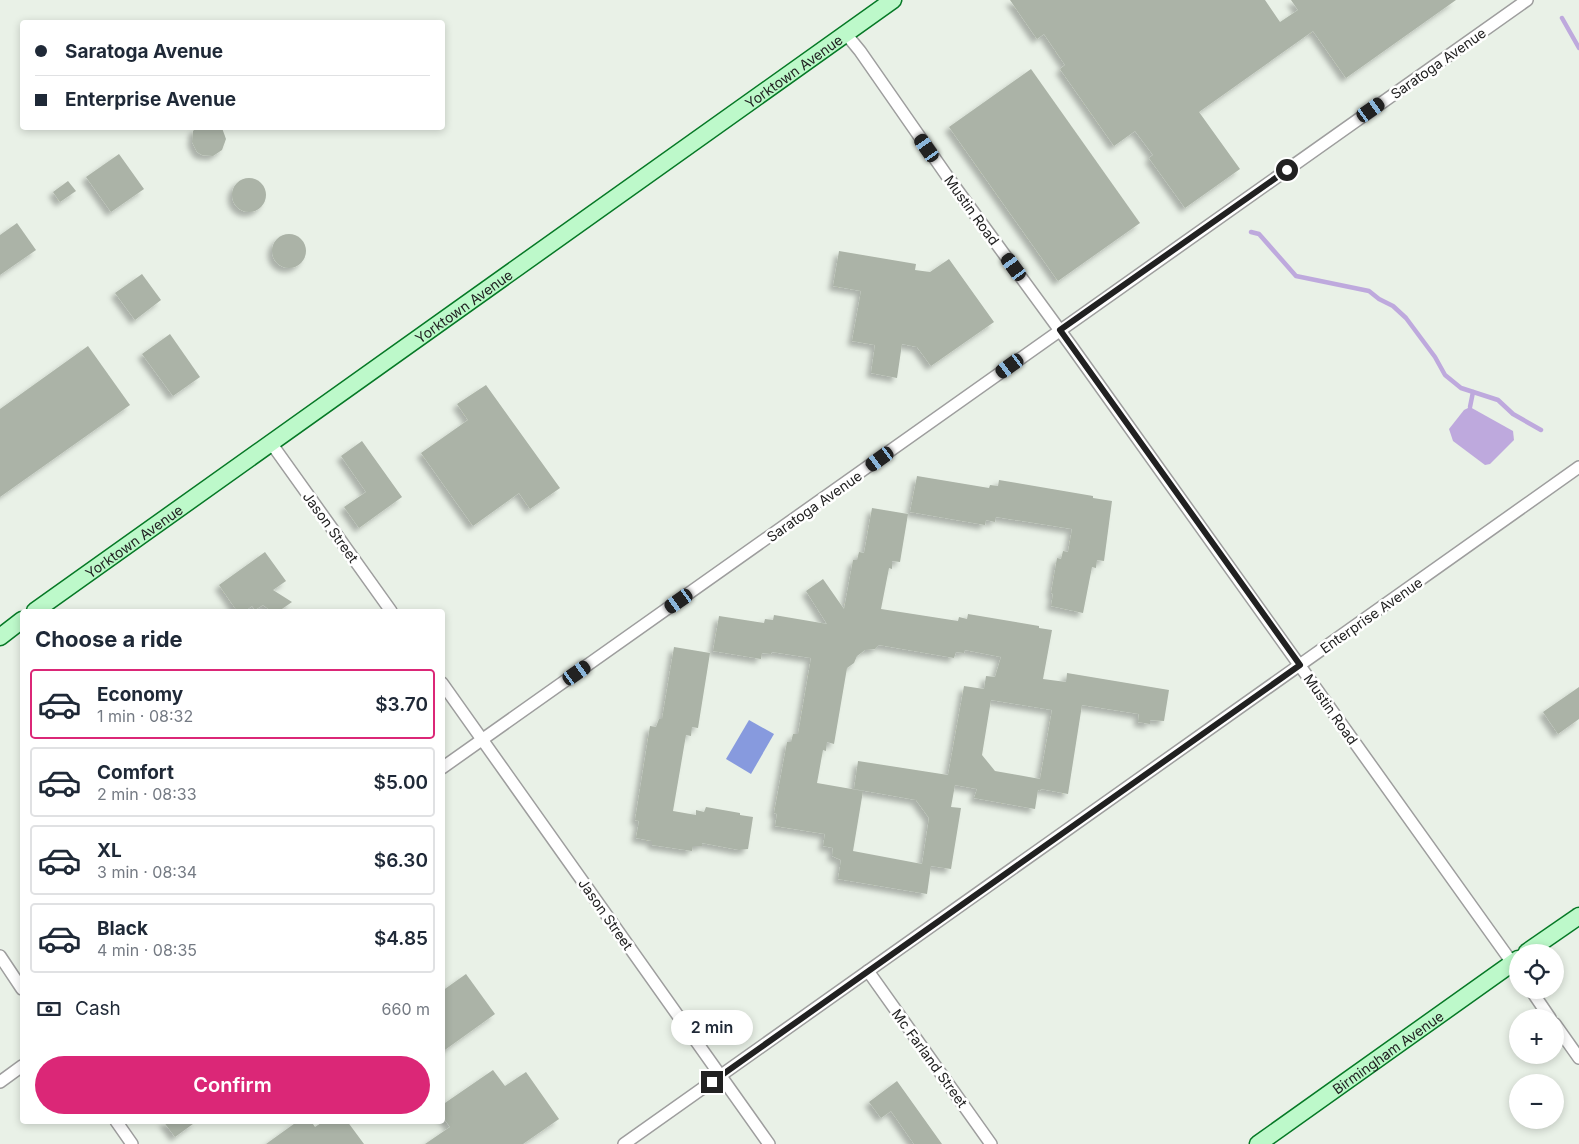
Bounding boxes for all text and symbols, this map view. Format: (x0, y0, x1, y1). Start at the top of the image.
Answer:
street label: Saratoga Avenue (1387, 24, 1489, 102)
street label: Yorktown Avenue (741, 31, 845, 111)
text: Saratoga Avenue (65, 40, 223, 63)
text: Enterprise Avenue (65, 88, 236, 111)
car (1354, 95, 1387, 125)
car (912, 131, 941, 165)
route start (1276, 159, 1298, 181)
street label: Mustin Road (941, 172, 1003, 248)
car (999, 250, 1028, 284)
street label: Yorktown Avenue (411, 265, 515, 346)
car (993, 351, 1026, 381)
car (863, 444, 896, 474)
street label: Saratoga Avenue (763, 467, 865, 545)
street label: Jason Street (300, 488, 363, 566)
street label: Yorktown Avenue (82, 500, 186, 581)
street label: Enterprise Avenue (1317, 573, 1425, 657)
car (662, 586, 695, 616)
text: Choose a ride (35, 626, 183, 652)
car (560, 658, 593, 688)
street label: Mustin Road (1300, 670, 1362, 748)
icon: car (37, 682, 82, 727)
text: Economy (97, 683, 183, 706)
text: $3.70 (375, 693, 428, 716)
text: 1 min · 08:32 (97, 706, 193, 726)
icon: car (37, 760, 82, 805)
text: Comfort (97, 761, 174, 784)
text: $5.00 (374, 771, 428, 794)
text: 2 min · 08:33 (97, 784, 197, 804)
icon: car (37, 838, 82, 883)
text: XL (97, 839, 122, 862)
text: $6.30 (374, 849, 428, 872)
text: 3 min · 08:34 (97, 862, 197, 882)
street label: Jason Street (575, 875, 637, 953)
icon: car (37, 916, 82, 961)
text: Black (97, 917, 148, 940)
text: $4.85 (374, 927, 428, 950)
text: 4 min · 08:35 (97, 940, 197, 960)
map controls (1509, 944, 1564, 1129)
button: locate (1509, 944, 1564, 999)
icon: cash (35, 995, 63, 1023)
text: Cash (75, 997, 121, 1020)
text: 660 m (382, 999, 430, 1019)
street label: Mc Farland Street (889, 1006, 972, 1111)
street label: Birmingham Avenue (1329, 1007, 1446, 1097)
button: + (1509, 1009, 1564, 1064)
callout: 2 min (671, 1010, 753, 1044)
text: 2 min (691, 1017, 733, 1037)
button: Confirm (35, 1056, 430, 1114)
route end (701, 1071, 723, 1093)
button: − (1509, 1074, 1564, 1129)

